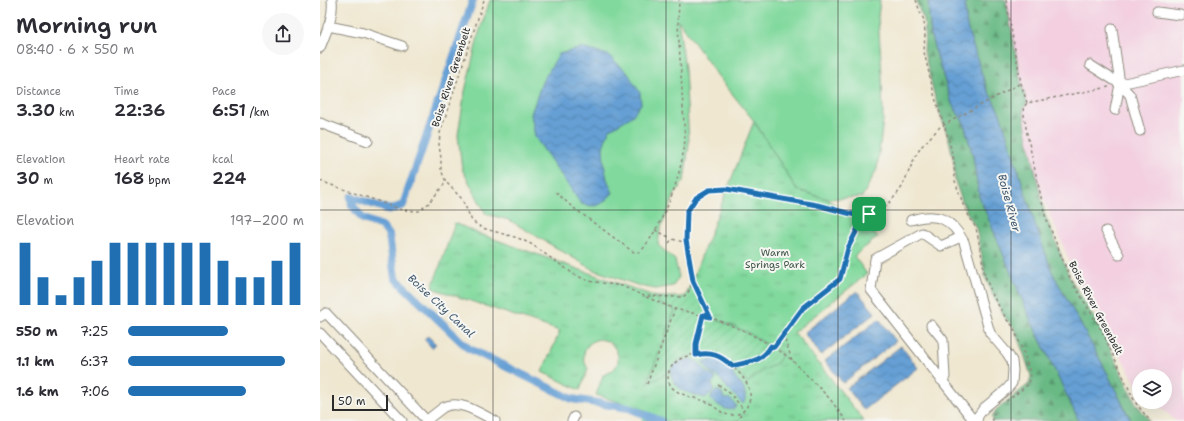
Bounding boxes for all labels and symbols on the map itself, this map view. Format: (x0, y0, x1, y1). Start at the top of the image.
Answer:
street label: Boise River Greenbelt (429, 25, 473, 129)
water label: Boise River (994, 172, 1024, 234)
pin (852, 197, 886, 231)
park label: Warm Springs Park (745, 246, 805, 271)
street label: Boise River Greenbelt (1066, 259, 1126, 357)
water label: Boise City Canal (404, 271, 478, 341)
scale bar (332, 393, 388, 412)

